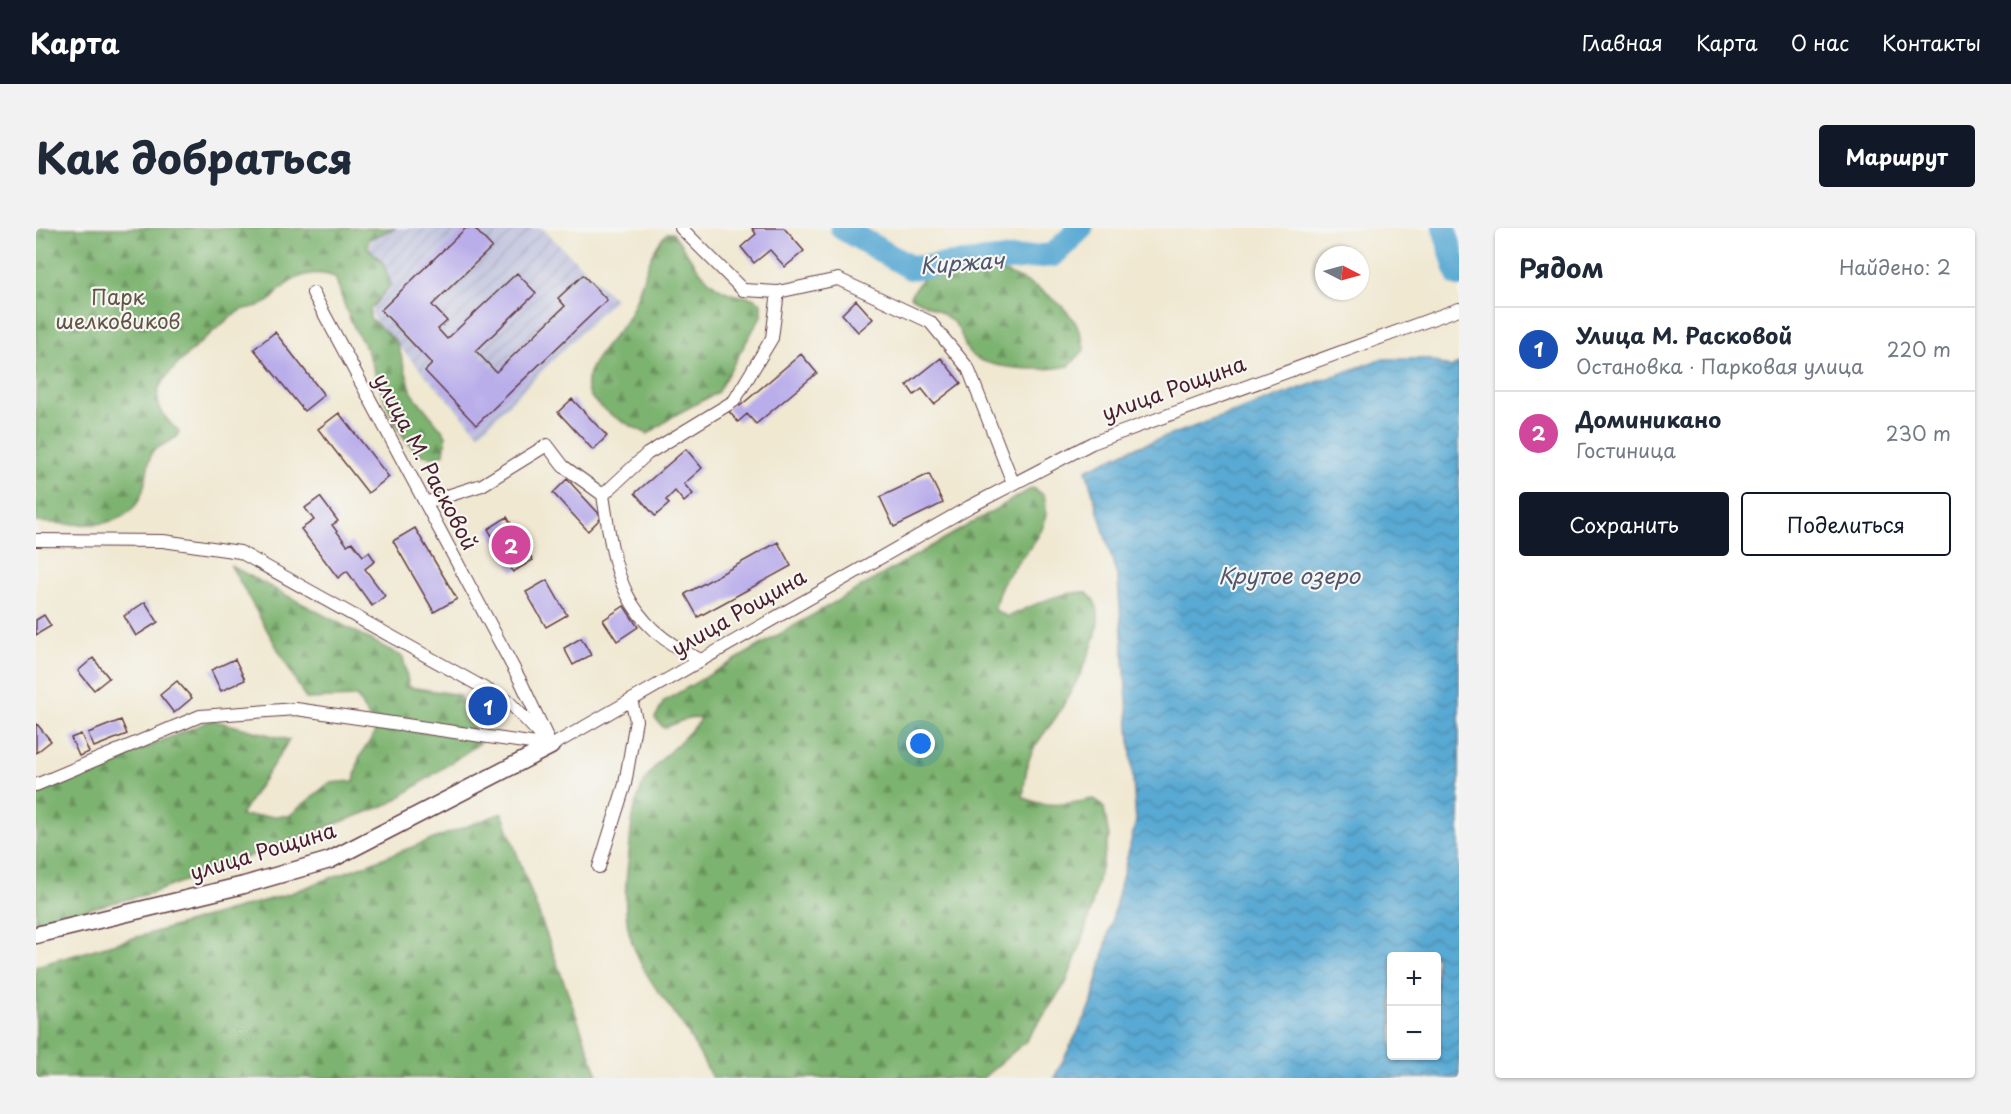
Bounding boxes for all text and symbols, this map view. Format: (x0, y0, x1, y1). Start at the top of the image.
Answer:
text: Карта (30, 21, 120, 64)
text: Главная (1582, 26, 1663, 58)
text: Карта (1696, 26, 1758, 58)
text: О нас (1791, 26, 1849, 58)
text: Контакты (1882, 26, 1981, 58)
text: Как добраться (36, 125, 353, 188)
button: Маршрут (1819, 125, 1975, 187)
water label: Киржач (919, 242, 1007, 281)
north arrow (1315, 246, 1369, 300)
text: Рядом (1519, 248, 1604, 287)
text: Найдено: 2 (1839, 252, 1951, 282)
park label: Парк шелковиков (55, 280, 181, 336)
text: Улица М. Расковой (1576, 318, 1792, 351)
text: 1 (1534, 334, 1543, 364)
text: 220 m (1887, 334, 1951, 364)
street label: улица Рощина (1097, 346, 1251, 428)
text: Остановка · Парковая улица (1576, 351, 1864, 381)
street label: улица М. Расковой (367, 367, 487, 555)
text: Доминикано (1576, 402, 1721, 435)
text: 2 (1531, 418, 1546, 448)
text: 230 m (1886, 418, 1951, 448)
text: Гостиница (1576, 435, 1676, 465)
button: Сохранить (1519, 492, 1729, 556)
button: Поделиться (1741, 492, 1951, 556)
pin: 2 (492, 522, 530, 568)
water label: Крутое озеро (1218, 558, 1362, 591)
street label: улица Рощина (664, 559, 812, 663)
pin: 1 (468, 684, 508, 728)
your location (906, 729, 935, 758)
street label: улица Рощина (185, 812, 340, 888)
map controls (1387, 952, 1441, 1060)
button: + (1387, 952, 1441, 1006)
button: − (1387, 1006, 1441, 1060)

